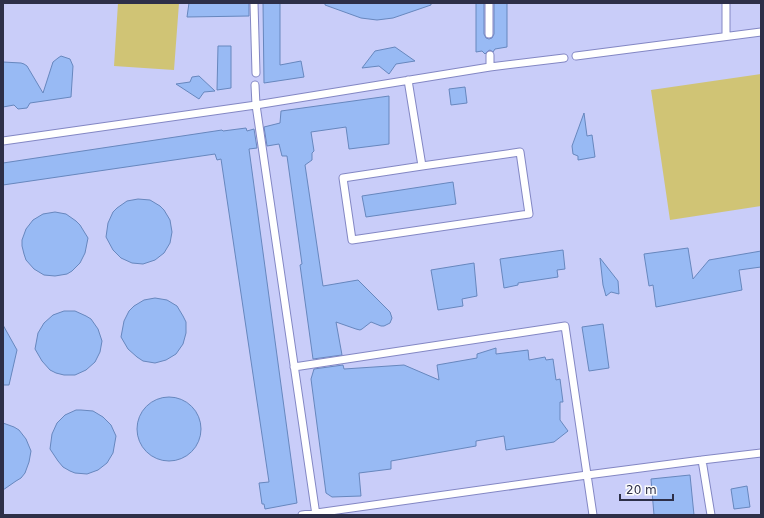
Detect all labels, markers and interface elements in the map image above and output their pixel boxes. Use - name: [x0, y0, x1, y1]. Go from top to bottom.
- scale bar: [620, 476, 673, 502]
- text: 20 m: [626, 483, 657, 497]

